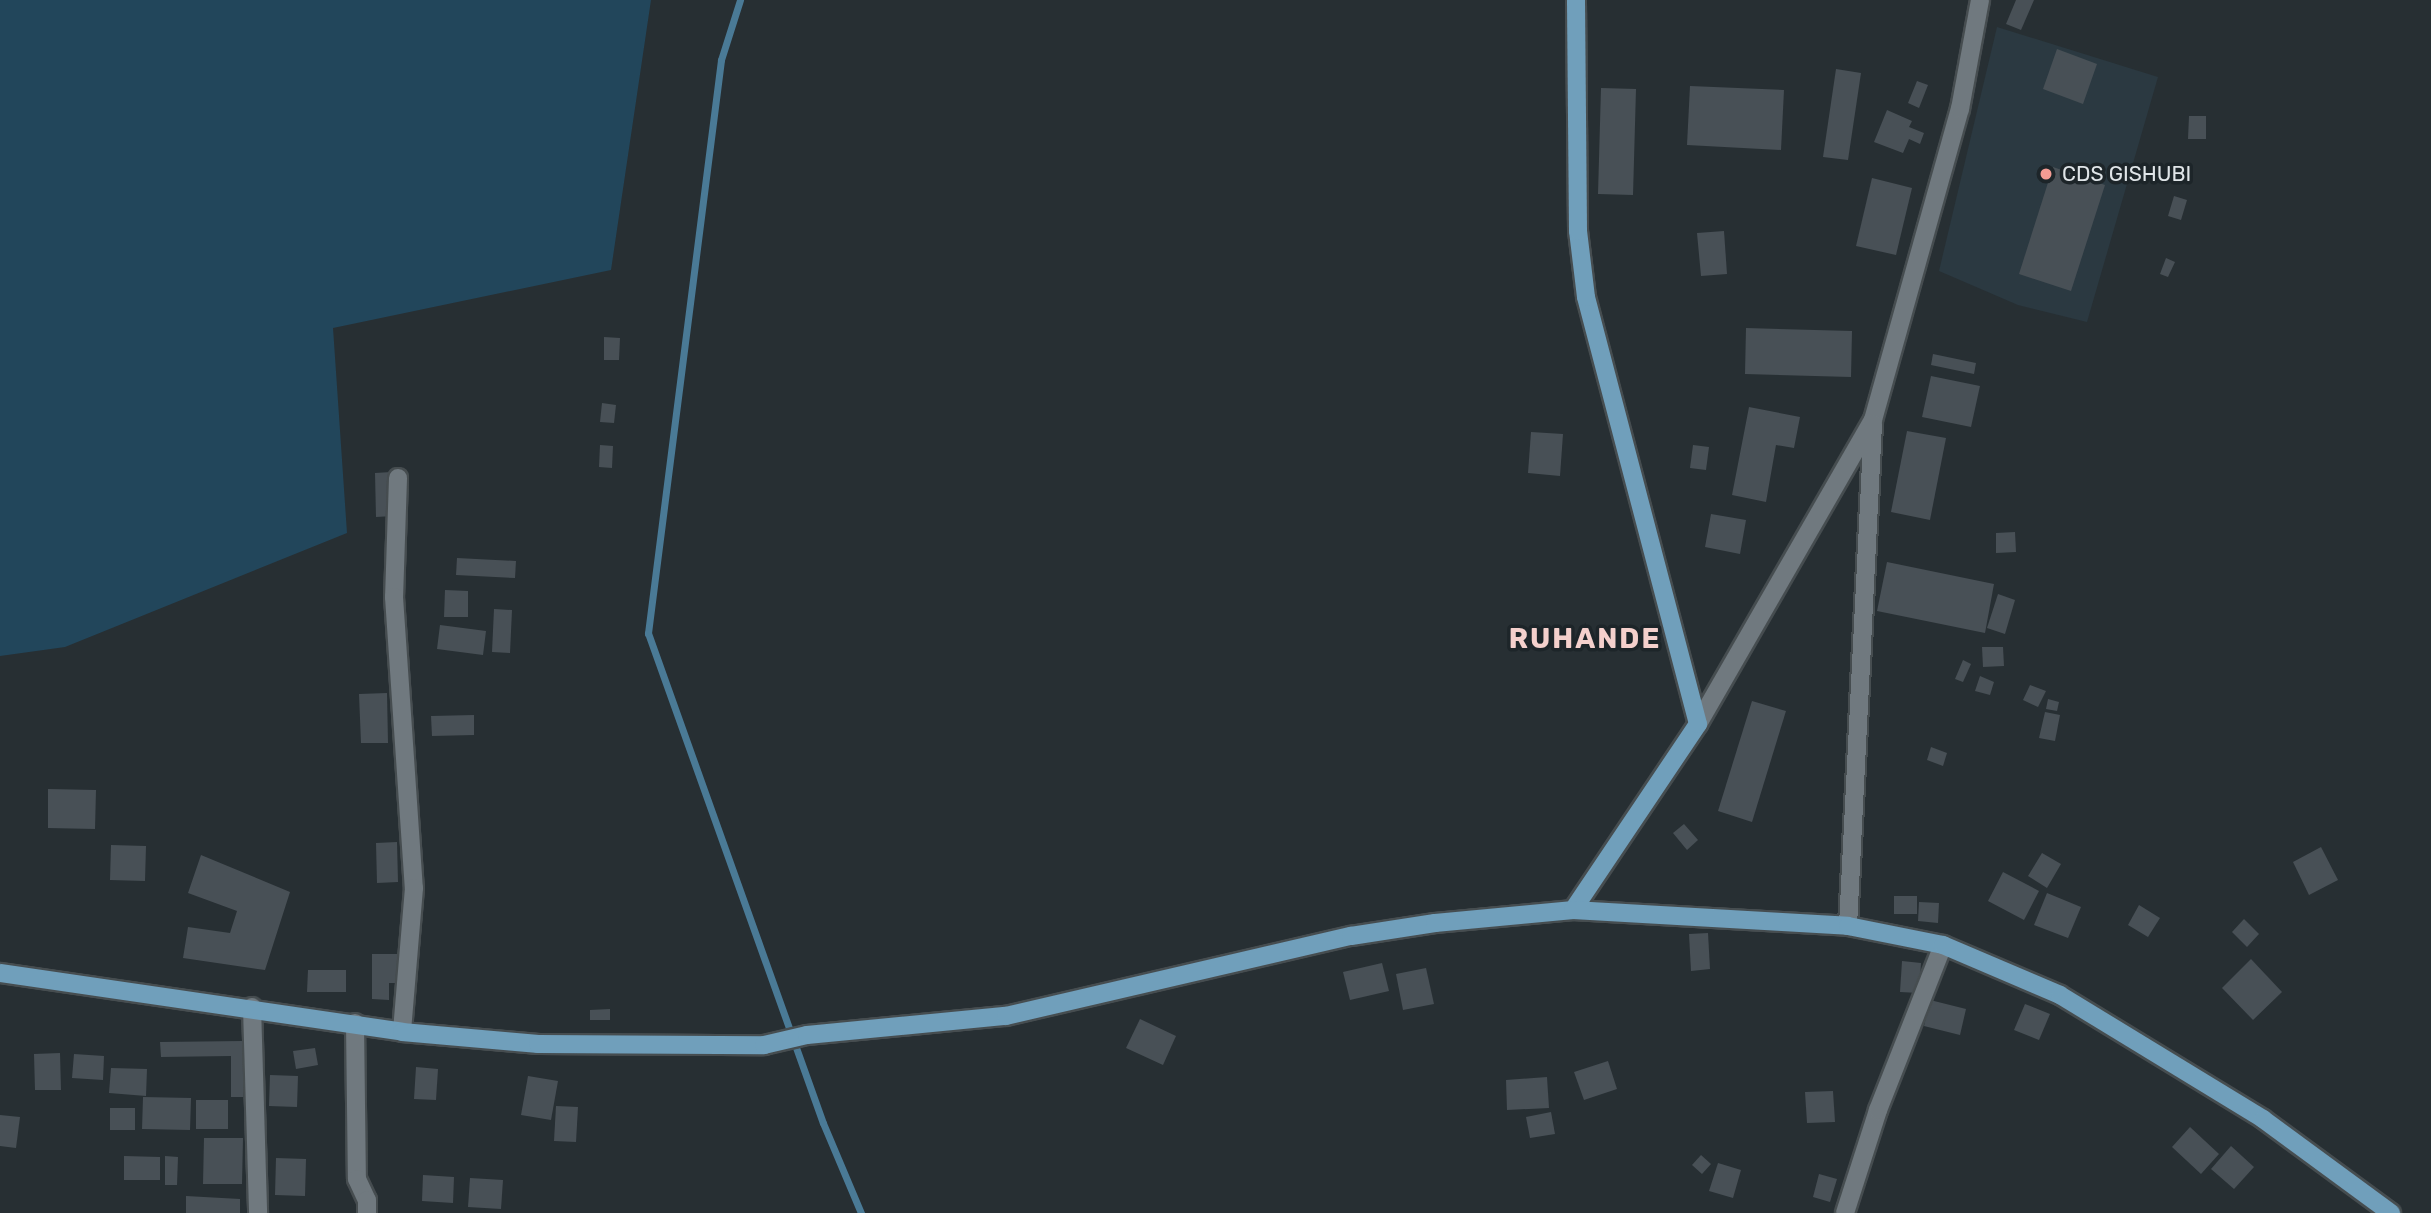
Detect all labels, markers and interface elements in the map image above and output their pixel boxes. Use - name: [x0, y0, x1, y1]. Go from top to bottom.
- place label: CDS GISHUBI: [2062, 161, 2191, 187]
- marker: CDS GISHUBI: [2036, 164, 2056, 184]
- district label: RUHANDE: [1510, 622, 1660, 656]

